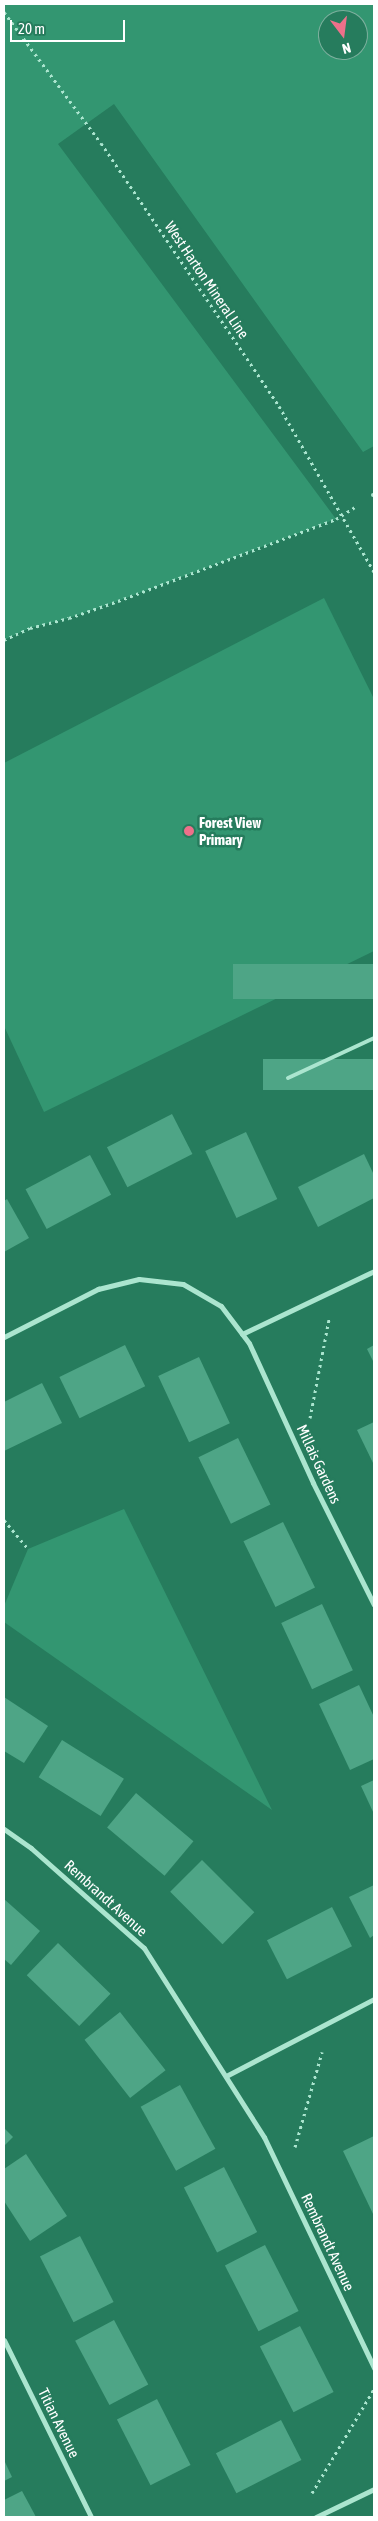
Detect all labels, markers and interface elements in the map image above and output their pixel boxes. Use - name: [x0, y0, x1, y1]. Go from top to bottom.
- scale bar: [12, 10, 128, 42]
- north arrow: [318, 10, 368, 60]
- text: 20 m: [18, 20, 45, 37]
- text: N: [341, 40, 353, 57]
- street label: West Harton Mineral Line: [161, 218, 253, 342]
- place label: Forest View Primary: [199, 813, 261, 848]
- marker: Forest View Primary: [183, 825, 195, 837]
- street label: Millais Gardens: [293, 1422, 345, 1506]
- street label: Rembrandt Avenue: [61, 1856, 151, 1940]
- street label: Rembrandt Avenue: [298, 2190, 358, 2294]
- street label: Titian Avenue: [34, 2385, 84, 2461]

